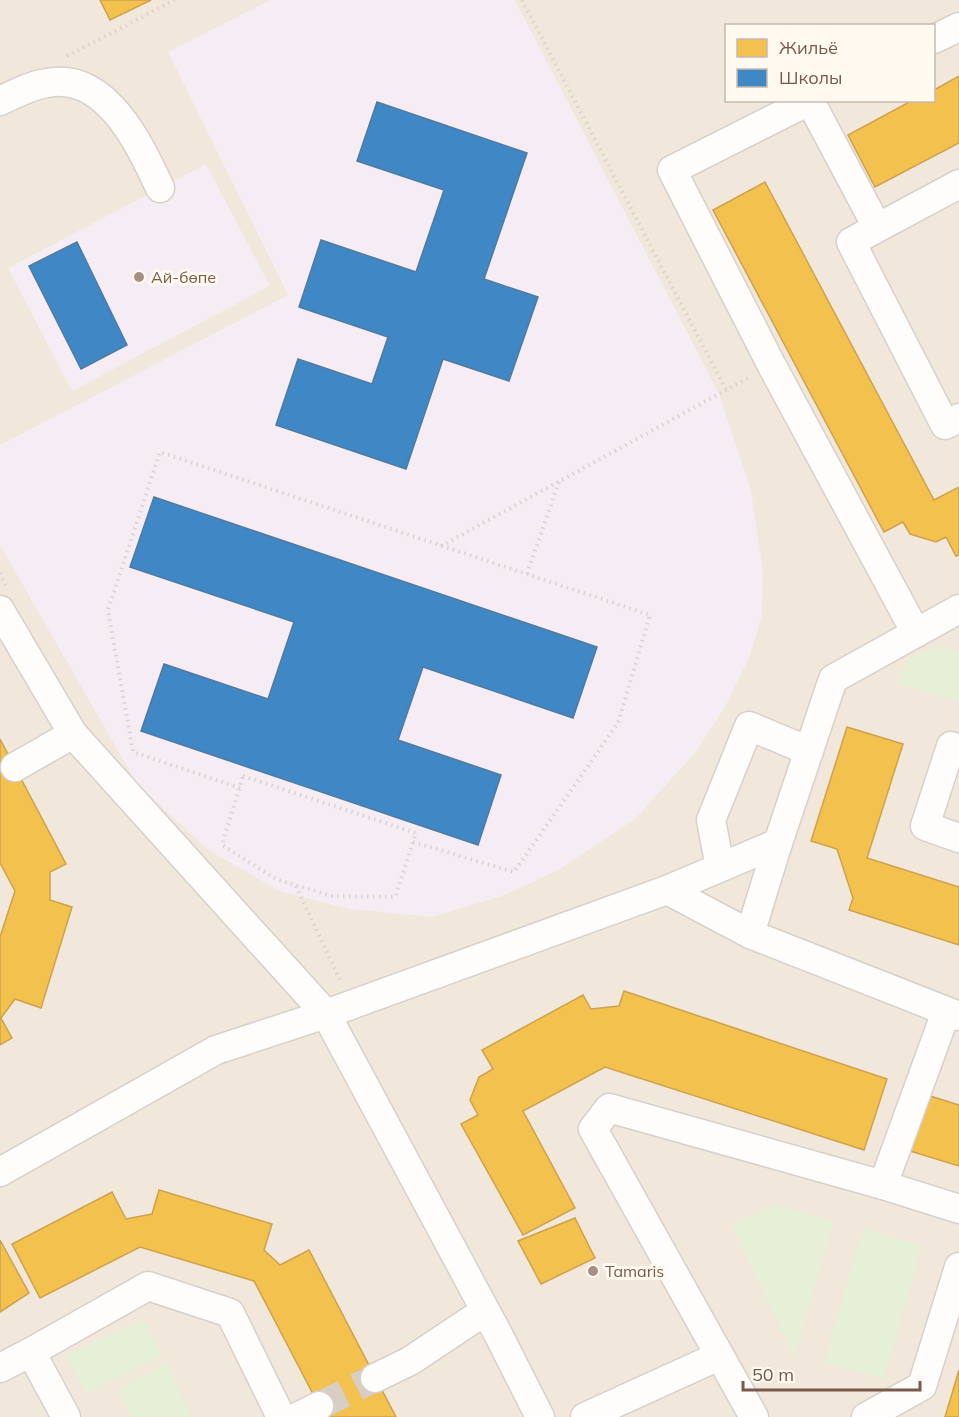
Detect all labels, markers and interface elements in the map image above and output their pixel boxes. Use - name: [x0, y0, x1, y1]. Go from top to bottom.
- legend: [725, 24, 935, 102]
- text: Жильё: [779, 36, 838, 59]
- text: Школы: [779, 66, 842, 89]
- place label: Ай-бөпе: [151, 267, 216, 287]
- marker: Ай-бөпе: [132, 270, 146, 284]
- place label: Tamaris: [605, 1261, 664, 1281]
- marker: Tamaris: [586, 1264, 600, 1278]
- scale bar: [743, 1354, 920, 1392]
- text: 50 m: [752, 1363, 794, 1386]

